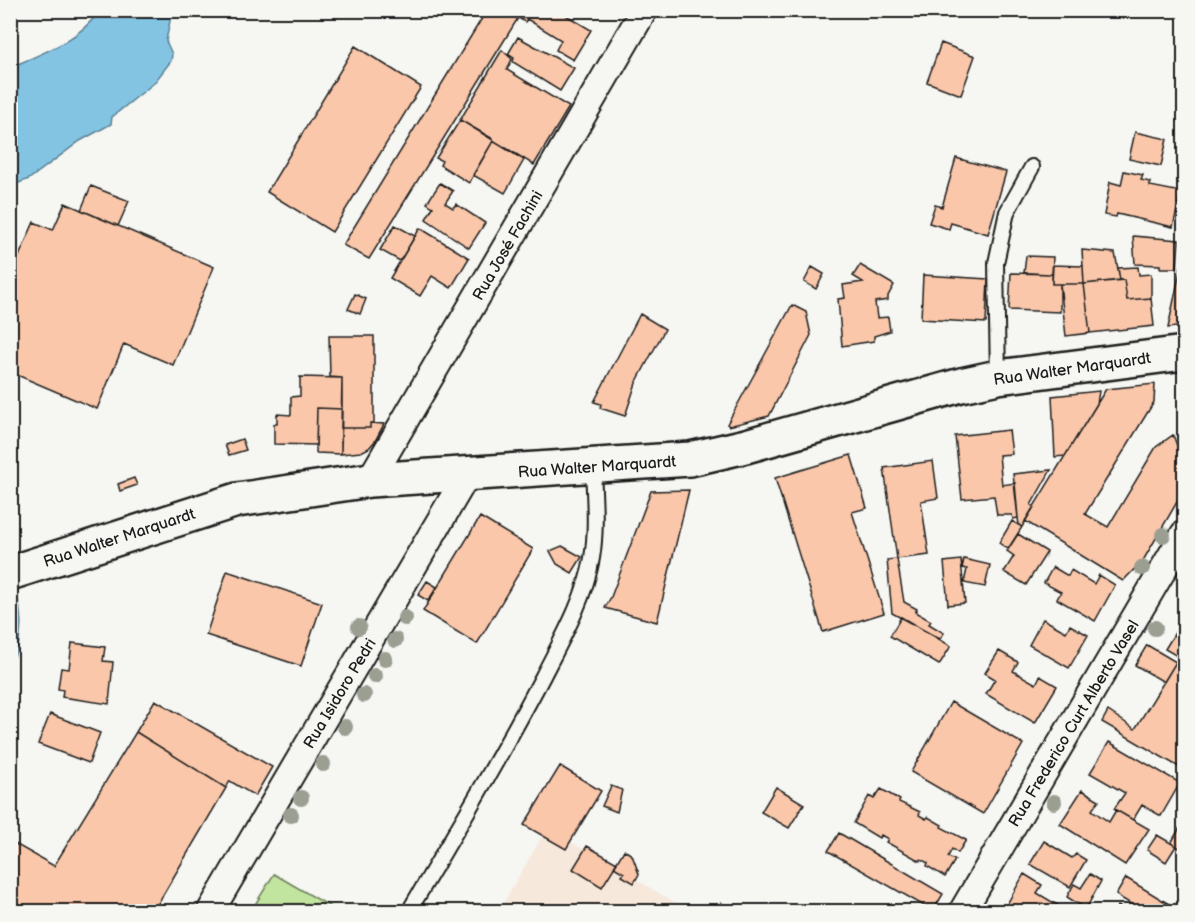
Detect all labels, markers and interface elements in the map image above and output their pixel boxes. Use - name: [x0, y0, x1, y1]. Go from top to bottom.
- street label: Rua José Fachini: [469, 187, 547, 304]
- street label: Rua Walter Marquardt: [992, 349, 1152, 390]
- street label: Rua Walter Marquardt: [517, 452, 677, 483]
- street label: Rua Walter Marquardt: [41, 505, 198, 572]
- street label: Rua Frederico Curt Alberto Vasel: [1005, 617, 1144, 830]
- street label: Rua Isidoro Pedri: [300, 635, 381, 752]

